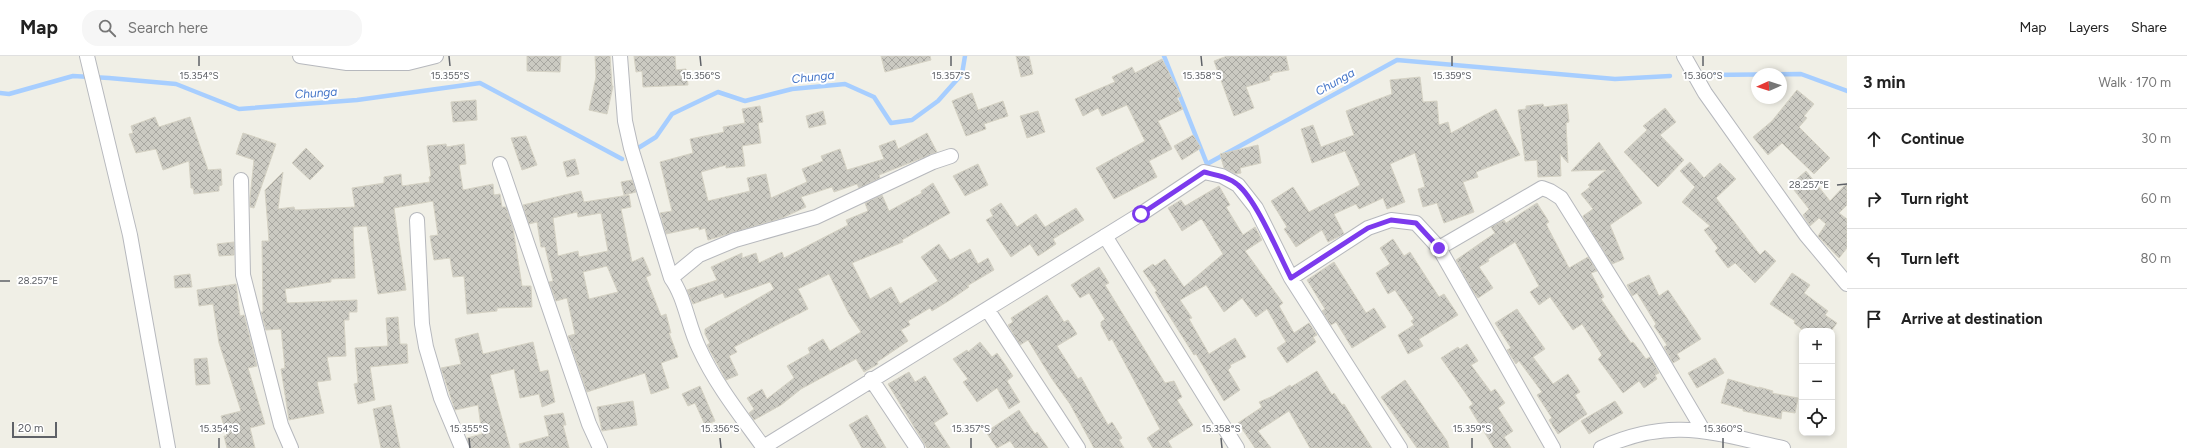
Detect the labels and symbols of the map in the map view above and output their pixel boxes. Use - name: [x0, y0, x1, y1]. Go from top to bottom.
- water label: Chunga: [1313, 65, 1357, 99]
- water label: Chunga: [791, 68, 835, 86]
- north arrow: [1751, 68, 1787, 104]
- text: 15.354°S: [179, 69, 219, 82]
- text: 15.355°S: [431, 69, 469, 82]
- text: 15.356°S: [682, 69, 720, 82]
- text: 15.357°S: [932, 69, 970, 82]
- text: 15.358°S: [1182, 69, 1222, 82]
- text: 15.359°S: [1433, 69, 1471, 82]
- text: 15.360°S: [1683, 69, 1723, 82]
- water label: Chunga: [294, 85, 338, 101]
- text: 28.257°E: [1789, 178, 1829, 191]
- route start: [1132, 205, 1150, 223]
- route end: [1430, 239, 1448, 257]
- text: 28.257°E: [18, 274, 58, 287]
- scale bar: [12, 420, 57, 439]
- text: 15.354°S: [199, 422, 239, 435]
- text: 15.355°S: [450, 422, 488, 435]
- text: 15.356°S: [701, 422, 739, 435]
- text: 15.357°S: [952, 422, 990, 435]
- text: 15.358°S: [1201, 422, 1241, 435]
- text: 15.359°S: [1453, 422, 1491, 435]
- text: 15.360°S: [1703, 422, 1743, 435]

